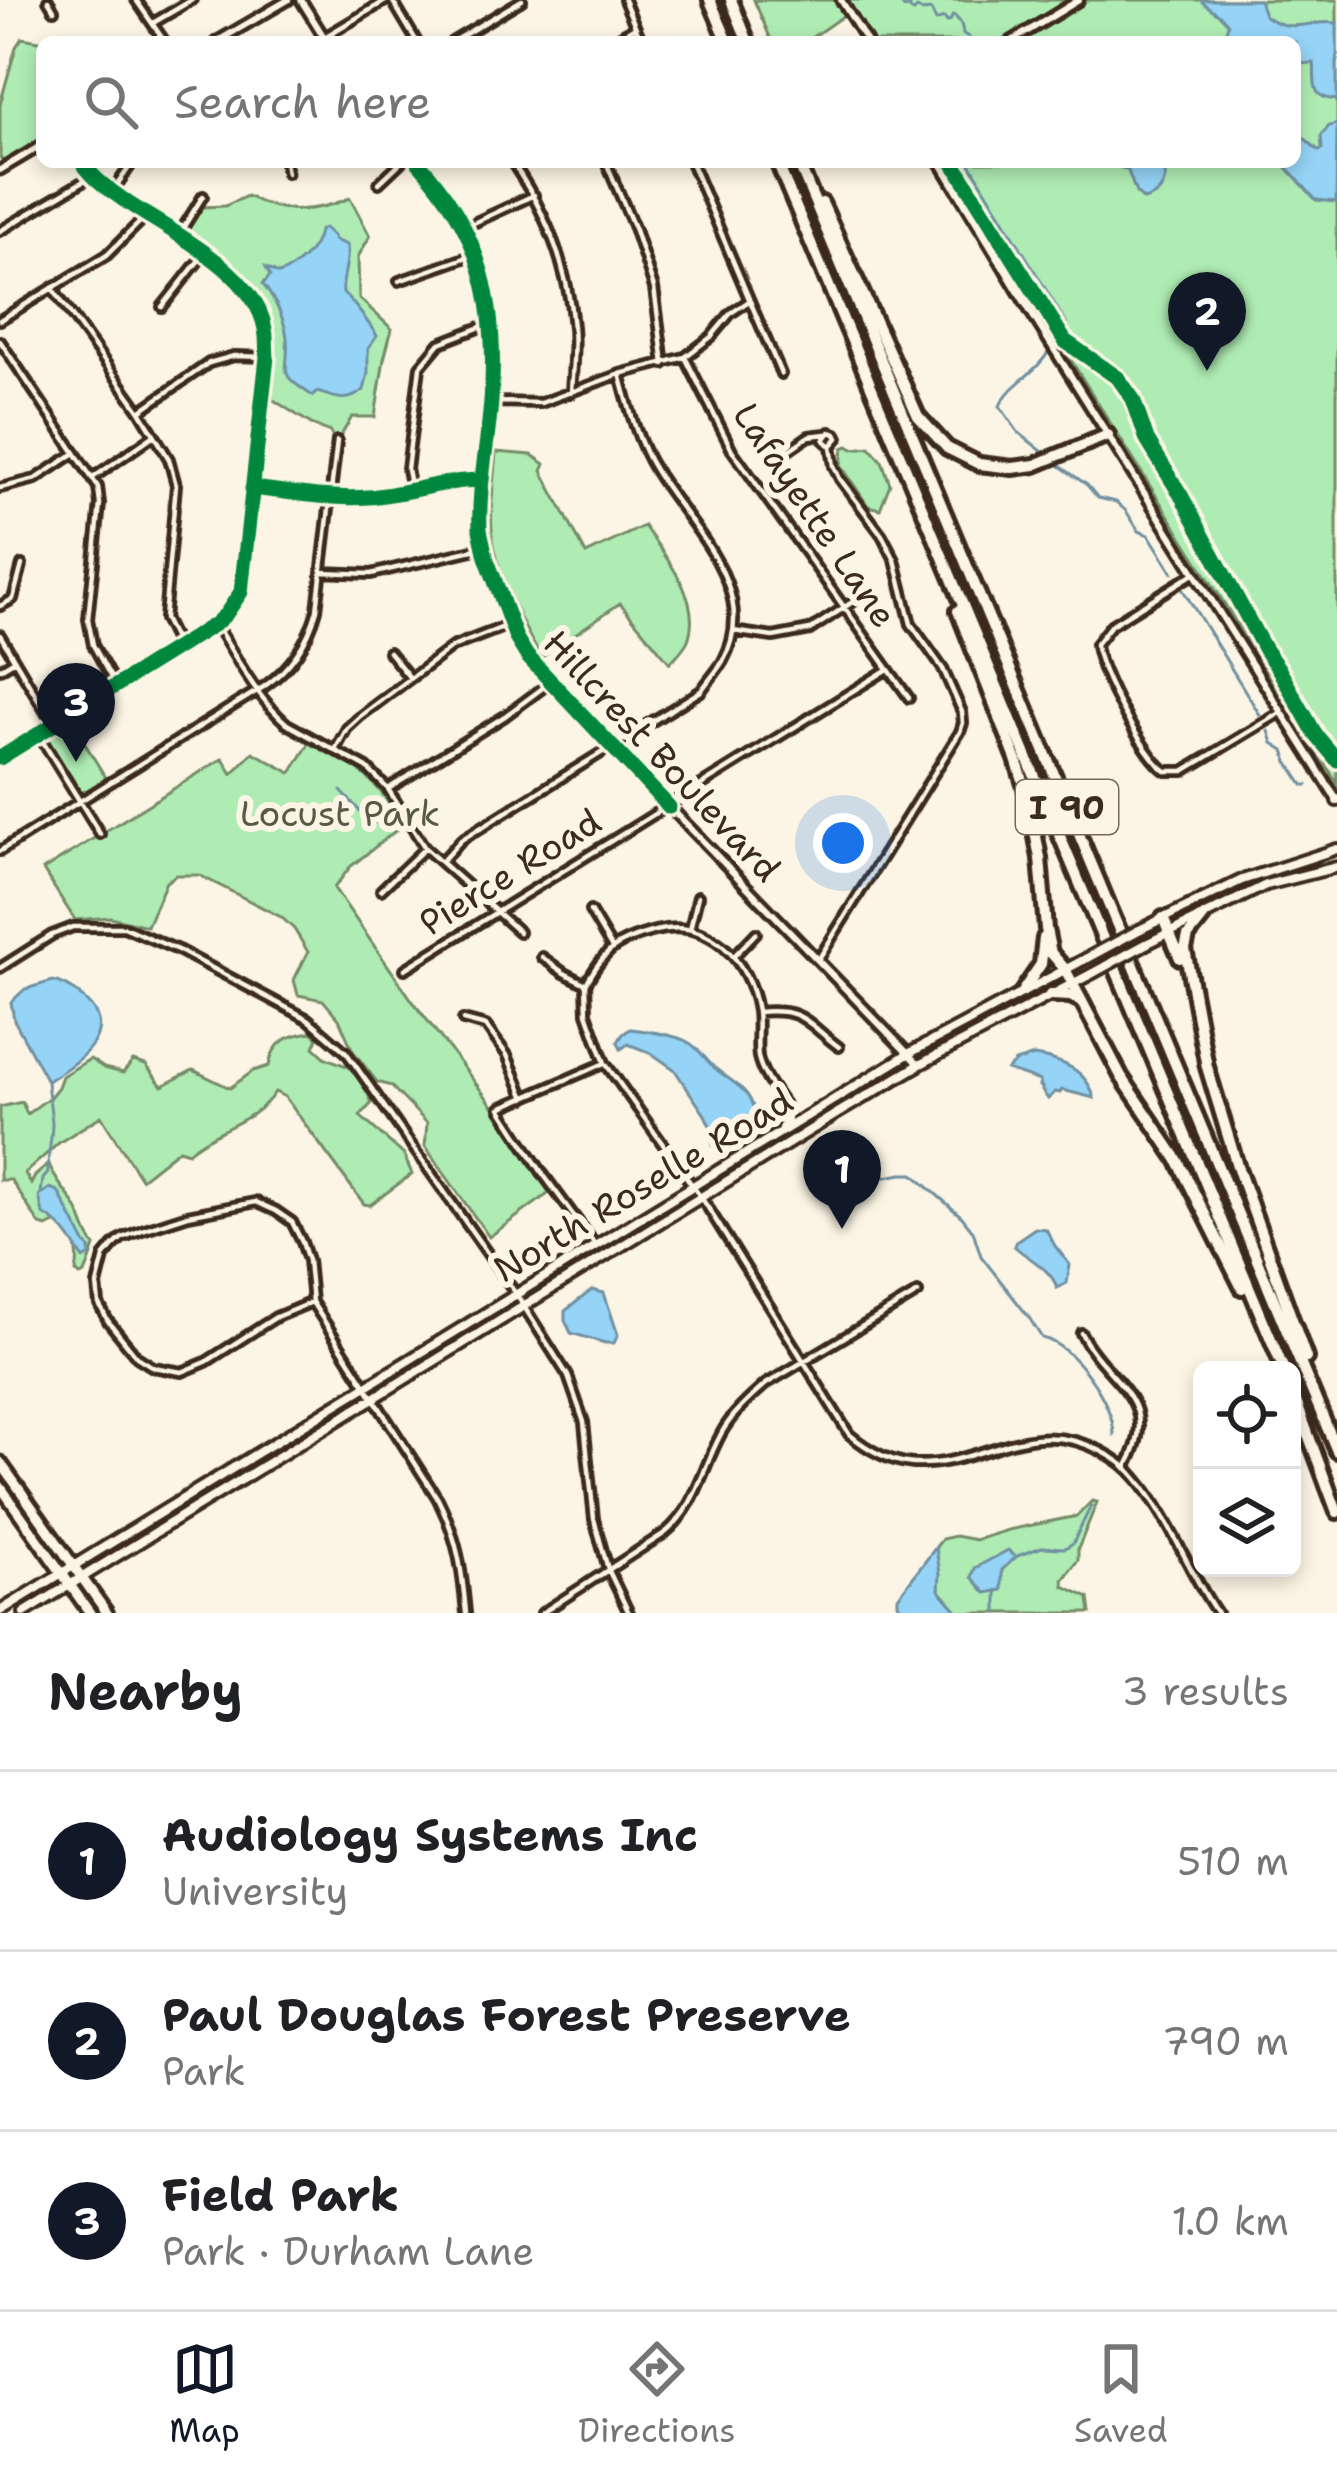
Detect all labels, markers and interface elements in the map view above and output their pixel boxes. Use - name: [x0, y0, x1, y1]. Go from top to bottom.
- search box: [36, 36, 1301, 168]
- icon: search: [78, 69, 144, 135]
- text: Search here: [174, 72, 431, 132]
- pin: 2: [1168, 272, 1246, 371]
- street label: Lafayette Lane: [722, 393, 908, 637]
- street label: Hillcrest Boulevard: [532, 620, 792, 892]
- pin: 3: [37, 663, 115, 762]
- road number: I 90: [1016, 780, 1118, 834]
- park label: Locust Park: [240, 789, 440, 838]
- street label: Pierce Road: [410, 797, 610, 947]
- your location: [813, 813, 873, 873]
- street label: North Roselle Road: [484, 1076, 802, 1294]
- pin: 1: [803, 1130, 881, 1229]
- map controls: [1193, 1361, 1301, 1577]
- button: locate: [1193, 1361, 1301, 1469]
- button: layers: [1193, 1469, 1301, 1577]
- text: Nearby: [48, 1657, 243, 1725]
- text: 3 results: [1122, 1665, 1289, 1717]
- text: Audiology Systems Inc: [162, 1805, 698, 1865]
- text: 1: [78, 1835, 96, 1887]
- text: 510 m: [1177, 1835, 1289, 1887]
- text: University: [162, 1865, 348, 1917]
- text: Paul Douglas Forest Preserve: [162, 1985, 851, 2045]
- text: 2: [73, 2015, 101, 2067]
- text: 790 m: [1162, 2015, 1289, 2067]
- text: Park: [162, 2045, 246, 2097]
- text: Field Park: [162, 2165, 399, 2225]
- text: 3: [73, 2195, 101, 2247]
- text: 1.0 km: [1172, 2195, 1289, 2247]
- text: Park · Durham Lane: [162, 2225, 534, 2277]
- tab: Map: [169, 2336, 240, 2453]
- tab: Directions: [578, 2336, 736, 2453]
- tab: Saved: [1074, 2336, 1168, 2453]

